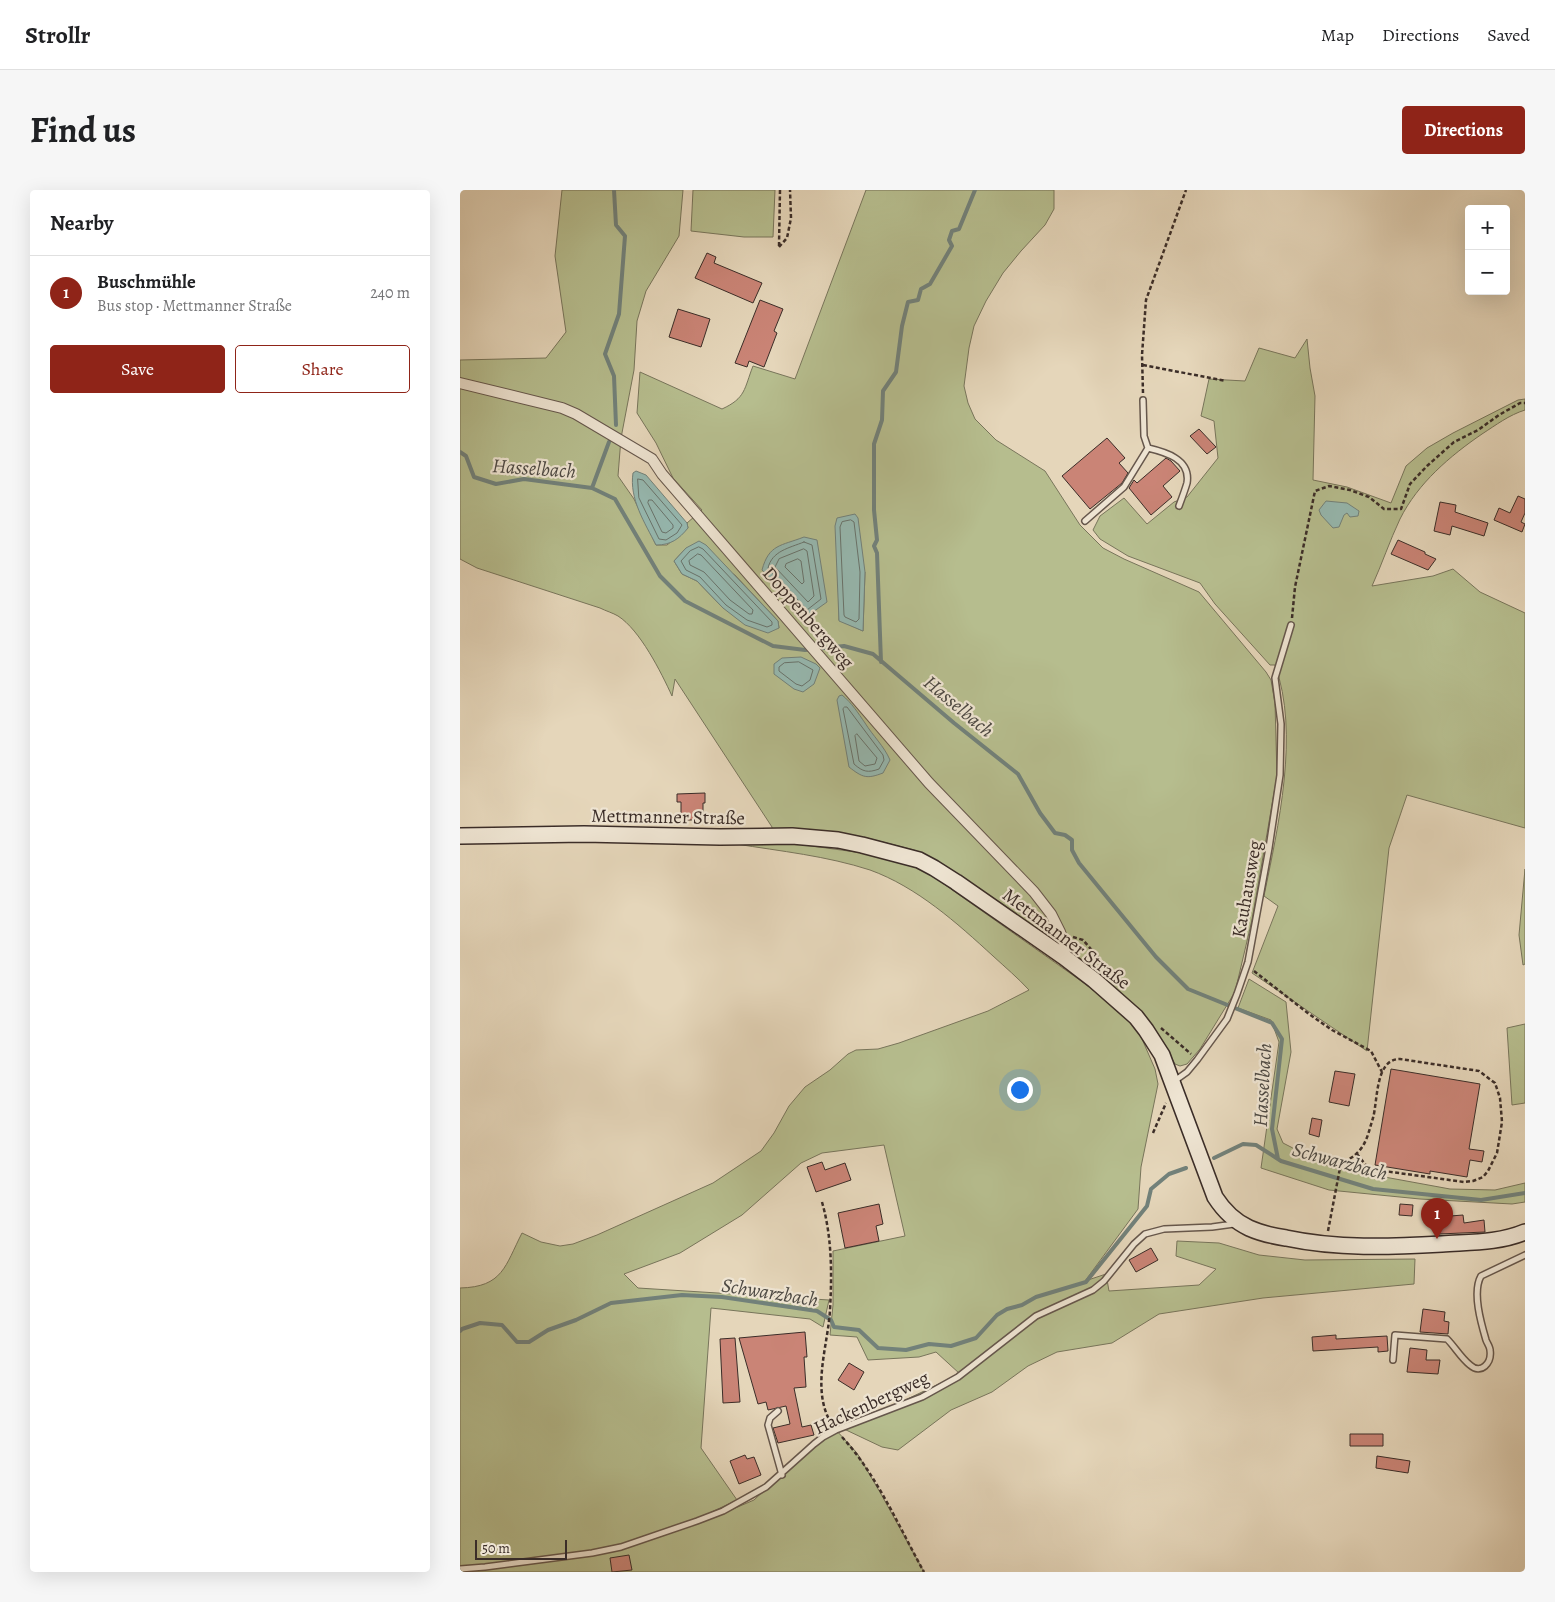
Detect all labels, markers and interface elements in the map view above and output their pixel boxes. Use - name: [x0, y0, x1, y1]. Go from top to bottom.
- text: Strollr: [25, 19, 90, 51]
- text: Map: [1321, 23, 1354, 47]
- text: Directions: [1382, 23, 1459, 47]
- text: Saved: [1487, 23, 1530, 47]
- text: Find us: [30, 106, 136, 154]
- button: Directions: [1402, 106, 1525, 154]
- map controls: [1465, 205, 1510, 295]
- button: +: [1465, 205, 1510, 250]
- text: Nearby: [50, 209, 113, 237]
- button: −: [1465, 250, 1510, 295]
- text: Buschmühle: [97, 269, 196, 295]
- text: 1: [63, 282, 69, 304]
- text: 240 m: [370, 282, 410, 304]
- text: Bus stop · Mettmanner Straße: [97, 295, 292, 317]
- button: Save: [50, 345, 225, 393]
- button: Share: [235, 345, 410, 393]
- water label: Hasselbach: [491, 452, 577, 485]
- street label: Doppenbergweg: [757, 561, 860, 675]
- water label: Hasselbach: [918, 669, 1000, 744]
- street label: Mettmanner Straße: [591, 803, 745, 831]
- street label: Kauhausweg: [1226, 838, 1268, 940]
- street label: Mettmanner Straße: [997, 882, 1136, 995]
- water label: Hasselbach: [1247, 1042, 1278, 1128]
- your location: [1007, 1077, 1033, 1103]
- water label: Schwarzbach: [1289, 1136, 1391, 1187]
- pin: 1: [1421, 1198, 1453, 1239]
- water label: Schwarzbach: [720, 1272, 820, 1313]
- street label: Hackenbergweg: [809, 1365, 934, 1441]
- scale bar: [475, 1537, 568, 1560]
- text: 50 m: [482, 1539, 510, 1558]

